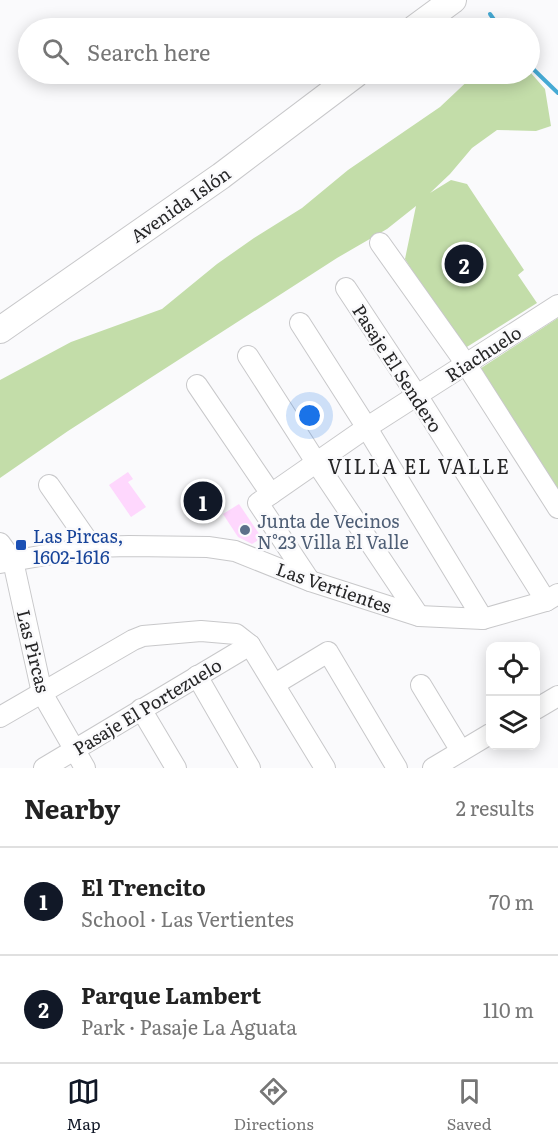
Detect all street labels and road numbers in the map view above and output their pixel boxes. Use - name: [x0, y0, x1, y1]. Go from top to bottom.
- street label: Avenida Islón: [124, 159, 236, 249]
- street label: Pasaje El Sendero: [346, 299, 450, 437]
- street label: Riachuelo: [440, 318, 526, 388]
- street label: Las Vertientes: [273, 555, 395, 619]
- street label: Las Pircas: [11, 607, 57, 695]
- street label: Pasaje El Portezuelo: [68, 651, 226, 761]

